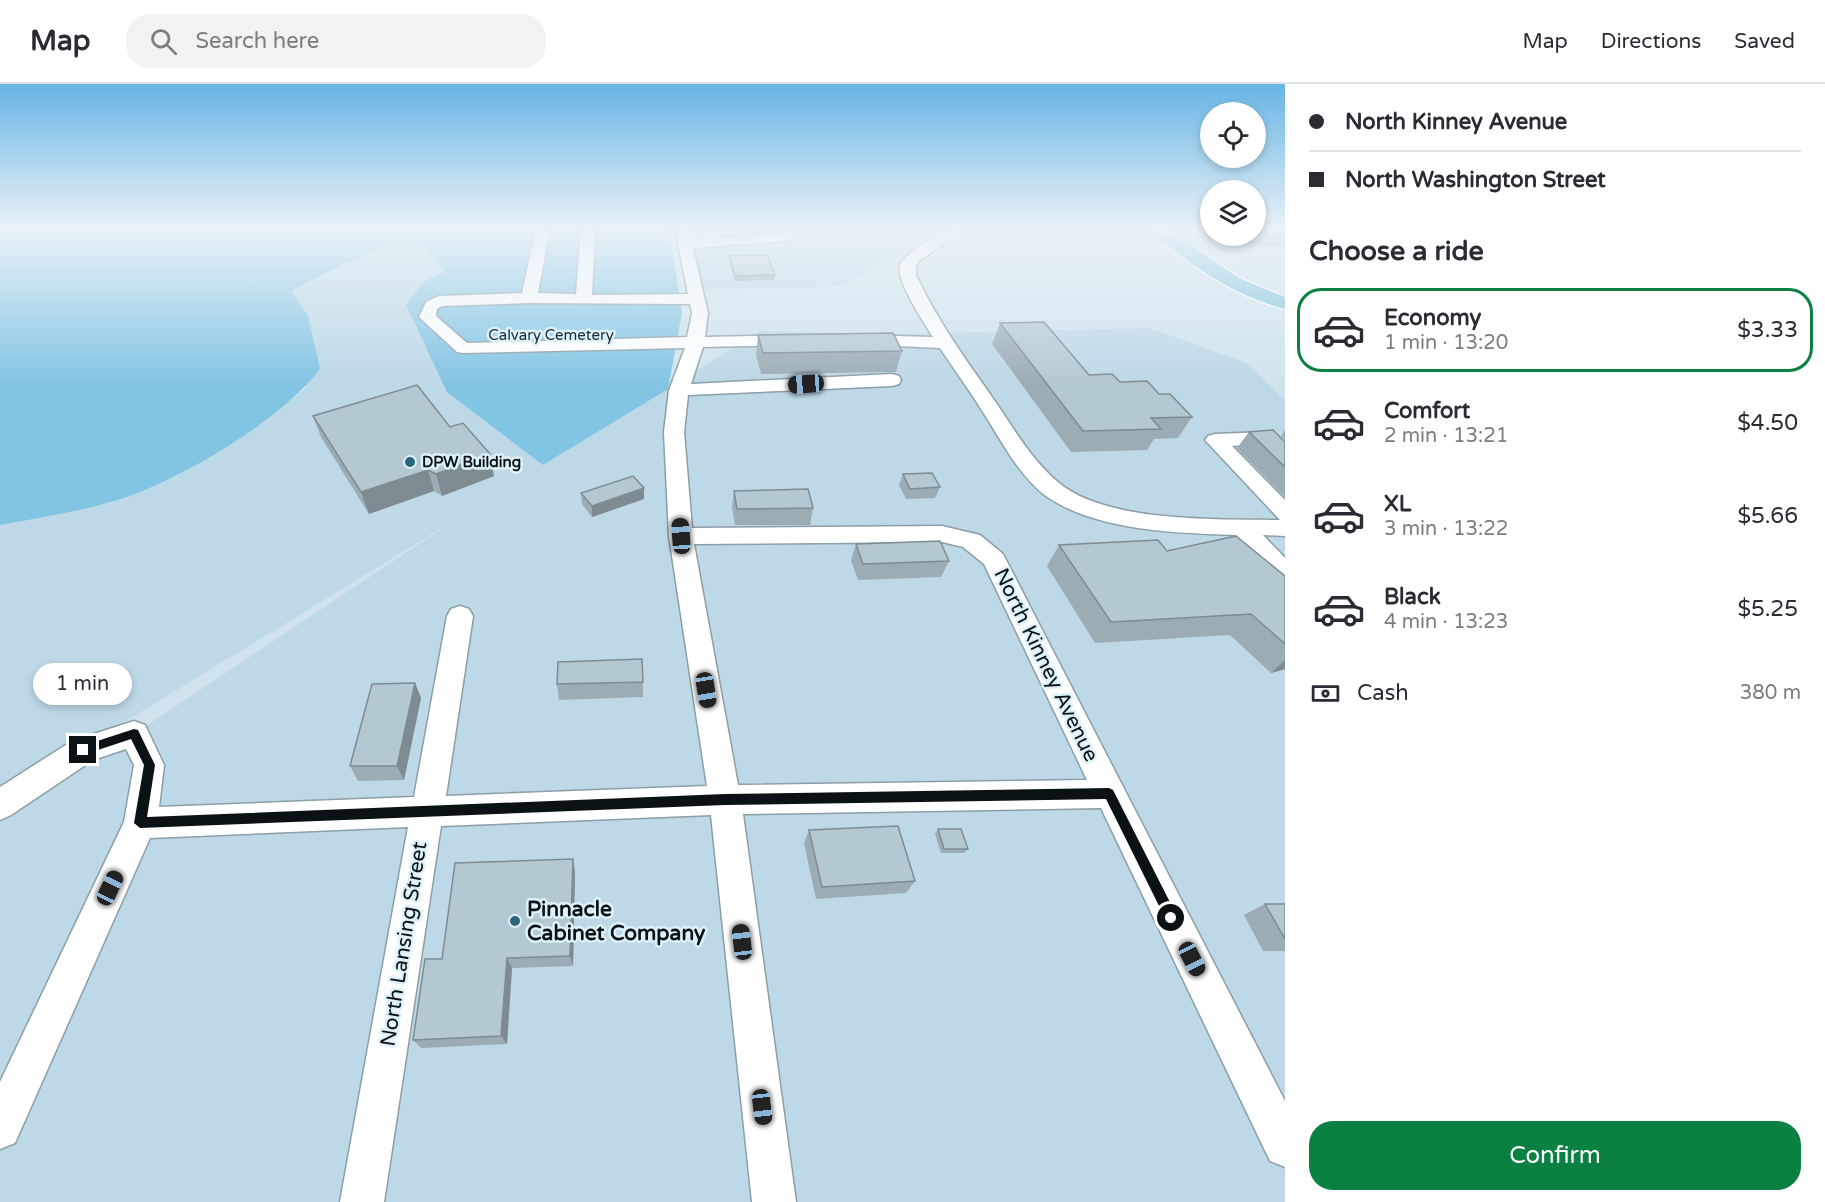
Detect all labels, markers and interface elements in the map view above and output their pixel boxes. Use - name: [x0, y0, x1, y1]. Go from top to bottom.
- search box: [126, 14, 546, 68]
- text: Map: [30, 24, 90, 58]
- icon: search: [147, 25, 180, 58]
- text: Search here: [195, 28, 319, 54]
- text: Map: [1522, 29, 1568, 54]
- text: Directions: [1601, 29, 1701, 54]
- text: Saved: [1734, 29, 1795, 54]
- map controls: [1200, 102, 1266, 246]
- button: locate: [1200, 102, 1266, 168]
- text: North Kinney Avenue: [1345, 109, 1567, 135]
- text: North Washington Street: [1345, 167, 1606, 193]
- button: layers: [1200, 180, 1266, 246]
- text: Choose a ride: [1309, 235, 1484, 268]
- icon: car: [1312, 303, 1366, 357]
- text: Economy: [1384, 305, 1481, 331]
- text: $3.33: [1737, 317, 1798, 343]
- park label: Calvary Cemetery: [488, 326, 614, 344]
- text: 1 min · 13:20: [1384, 331, 1508, 355]
- car: [787, 374, 825, 394]
- icon: car: [1312, 396, 1366, 450]
- text: Comfort: [1384, 398, 1470, 424]
- text: $4.50: [1737, 410, 1798, 436]
- text: 2 min · 13:21: [1384, 424, 1508, 448]
- place label: DPW Building: [422, 453, 521, 472]
- marker: DPW Building: [403, 455, 417, 469]
- icon: car: [1312, 489, 1366, 543]
- text: XL: [1384, 491, 1411, 517]
- text: $5.66: [1737, 503, 1798, 529]
- car: [671, 517, 691, 555]
- text: 3 min · 13:22: [1384, 517, 1508, 541]
- street label: North Kinney Avenue: [988, 564, 1104, 766]
- icon: car: [1312, 582, 1366, 636]
- text: Black: [1384, 584, 1441, 610]
- text: $5.25: [1737, 596, 1798, 622]
- text: 4 min · 13:23: [1384, 610, 1508, 634]
- callout: 1 min: [34, 663, 132, 705]
- car: [694, 671, 718, 709]
- text: 1 min: [56, 672, 109, 696]
- icon: cash: [1309, 677, 1342, 710]
- text: Cash: [1357, 680, 1409, 706]
- text: 380 m: [1740, 681, 1801, 705]
- route end: [69, 736, 96, 763]
- street label: North Lansing Street: [375, 840, 433, 1048]
- car: [94, 868, 126, 908]
- place label: Pinnacle Cabinet Company: [527, 897, 706, 946]
- route start: [1157, 904, 1184, 931]
- marker: Pinnacle Cabinet Company: [508, 914, 522, 928]
- car: [731, 923, 753, 961]
- car: [1176, 939, 1208, 979]
- car: [751, 1088, 773, 1126]
- button: Confirm: [1309, 1121, 1801, 1190]

